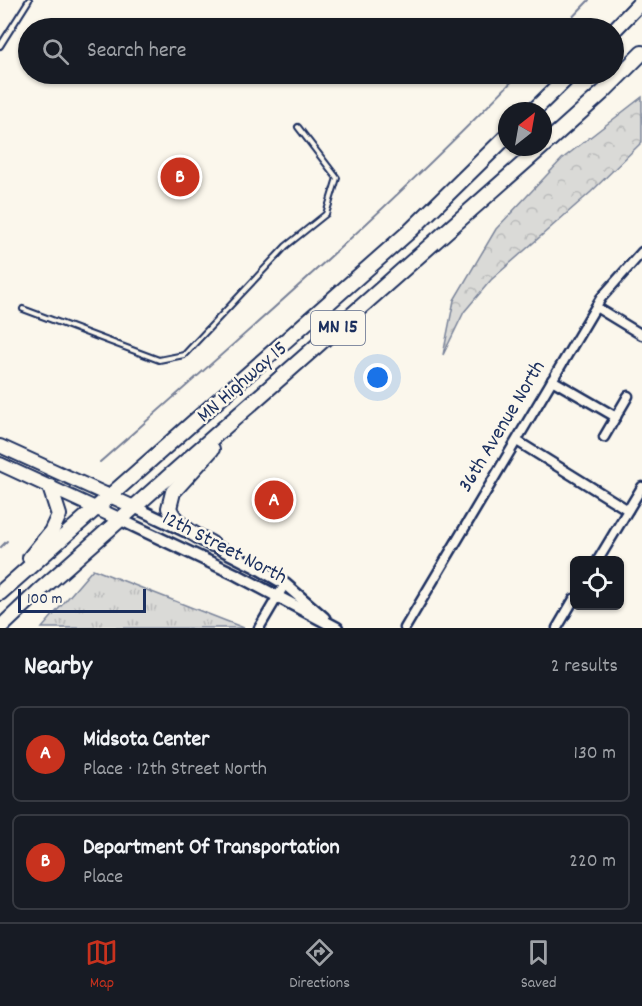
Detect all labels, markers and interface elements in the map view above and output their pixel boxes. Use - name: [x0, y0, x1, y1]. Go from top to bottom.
- search box: [18, 18, 624, 84]
- icon: search: [39, 35, 72, 68]
- text: Search here: [87, 36, 186, 67]
- north arrow: [498, 102, 552, 156]
- pin: B: [160, 154, 200, 200]
- road number: MN 15: [311, 311, 365, 345]
- street label: MN Highway 15: [191, 335, 295, 431]
- street label: 36th Avenue North: [452, 355, 554, 499]
- your location: [363, 363, 392, 392]
- pin: A: [254, 478, 294, 522]
- street label: 12th Street North: [156, 505, 292, 593]
- map controls: [570, 556, 624, 610]
- button: locate: [570, 556, 624, 610]
- scale bar: [18, 586, 146, 614]
- text: 100 m: [27, 588, 63, 611]
- text: Nearby: [24, 649, 92, 686]
- text: 2 results: [551, 653, 618, 681]
- text: Midsota Center: [83, 725, 209, 756]
- text: A: [40, 740, 51, 768]
- text: 130 m: [574, 740, 616, 768]
- text: Place · 12th Street North: [83, 756, 267, 784]
- text: Department Of Transportation: [83, 833, 340, 864]
- text: B: [41, 848, 50, 876]
- text: 220 m: [569, 848, 616, 876]
- text: Place: [83, 864, 123, 892]
- tab: Map: [85, 936, 118, 995]
- tab: Directions: [289, 936, 350, 995]
- tab: Saved: [521, 936, 557, 995]

